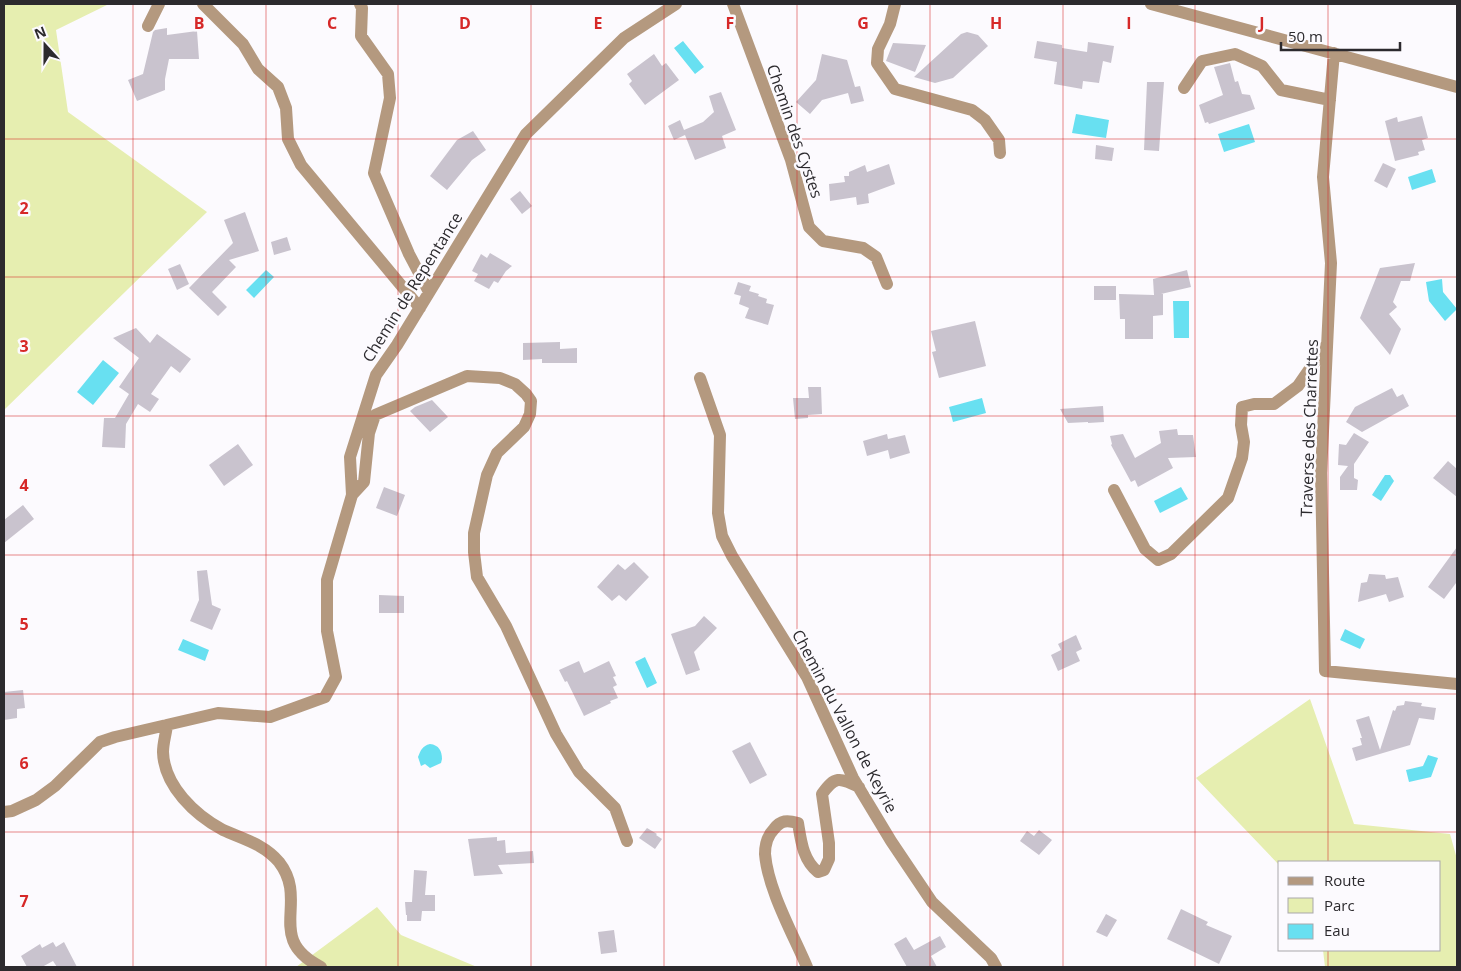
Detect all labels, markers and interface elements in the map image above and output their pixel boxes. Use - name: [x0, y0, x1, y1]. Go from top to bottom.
- text: B: [194, 12, 204, 34]
- text: C: [327, 12, 337, 34]
- text: D: [459, 12, 471, 34]
- text: E: [594, 12, 603, 34]
- text: F: [726, 12, 734, 34]
- text: G: [857, 12, 869, 34]
- text: H: [990, 12, 1002, 34]
- text: I: [1126, 12, 1132, 34]
- text: J: [1257, 12, 1265, 34]
- north arrow: [20, 20, 70, 70]
- scale bar: [1281, 20, 1400, 52]
- text: N: [31, 21, 49, 43]
- text: 50 m: [1288, 26, 1323, 46]
- street label: Chemin des Cystes: [762, 61, 828, 201]
- text: 2: [19, 197, 29, 219]
- street label: Chemin de Repentance: [357, 208, 467, 366]
- text: 3: [19, 335, 29, 357]
- street label: Traverse des Charrettes: [1295, 339, 1323, 517]
- text: 4: [19, 474, 29, 496]
- text: 5: [19, 613, 29, 635]
- street label: Chemin du Vallon de Keyrie: [787, 625, 903, 817]
- text: 6: [19, 752, 29, 774]
- legend: [1278, 861, 1441, 951]
- text: Route: [1324, 870, 1365, 890]
- text: 7: [19, 890, 29, 912]
- text: Parc: [1324, 895, 1355, 915]
- text: Eau: [1324, 920, 1350, 940]

